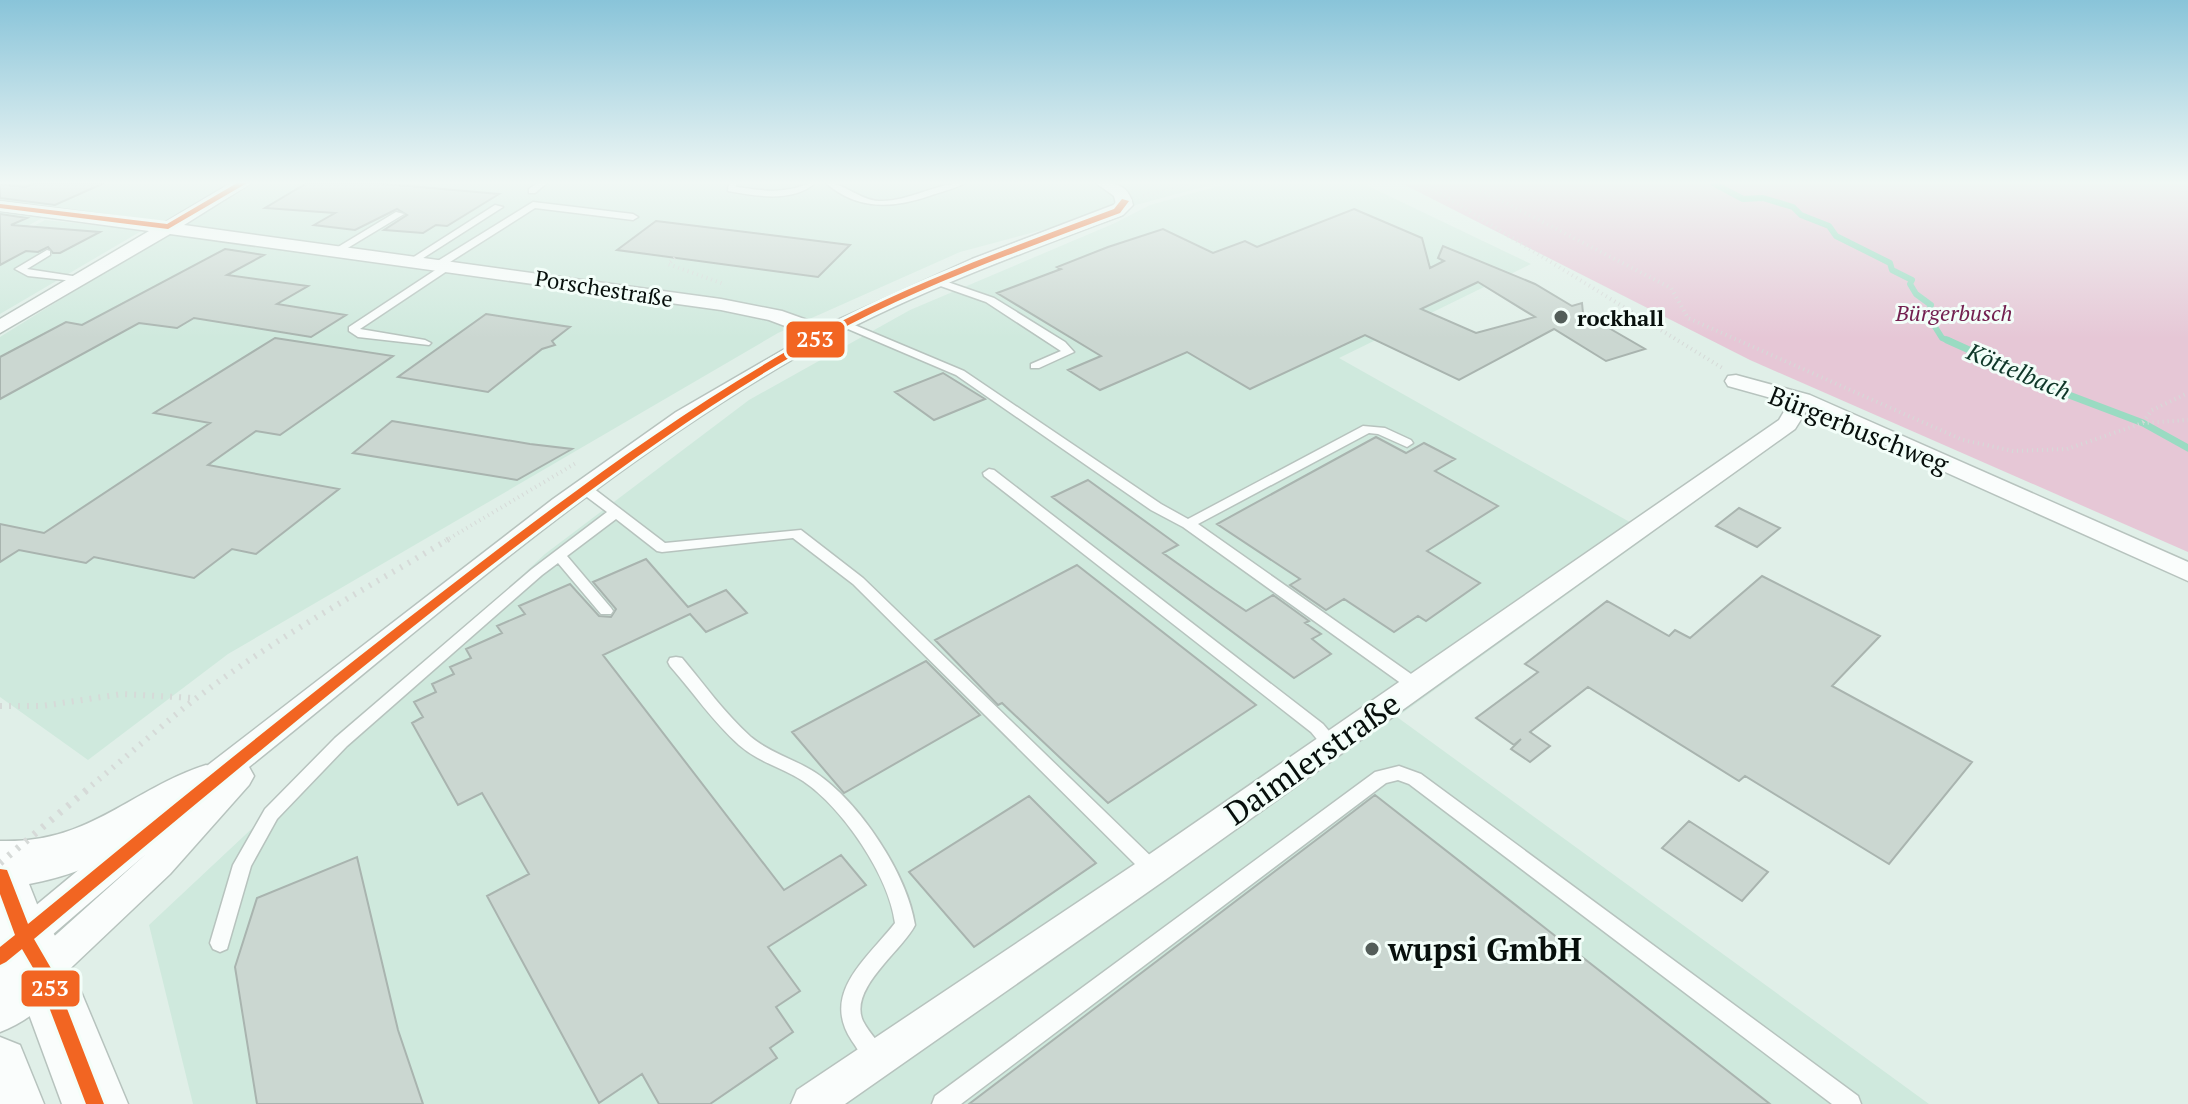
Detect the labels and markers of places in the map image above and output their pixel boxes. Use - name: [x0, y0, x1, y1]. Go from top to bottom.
- place label: rockhall: [1577, 303, 1664, 332]
- marker: rockhall: [1552, 308, 1570, 326]
- place label: wupsi GmbH: [1387, 928, 1582, 970]
- marker: wupsi GmbH: [1363, 940, 1381, 958]

